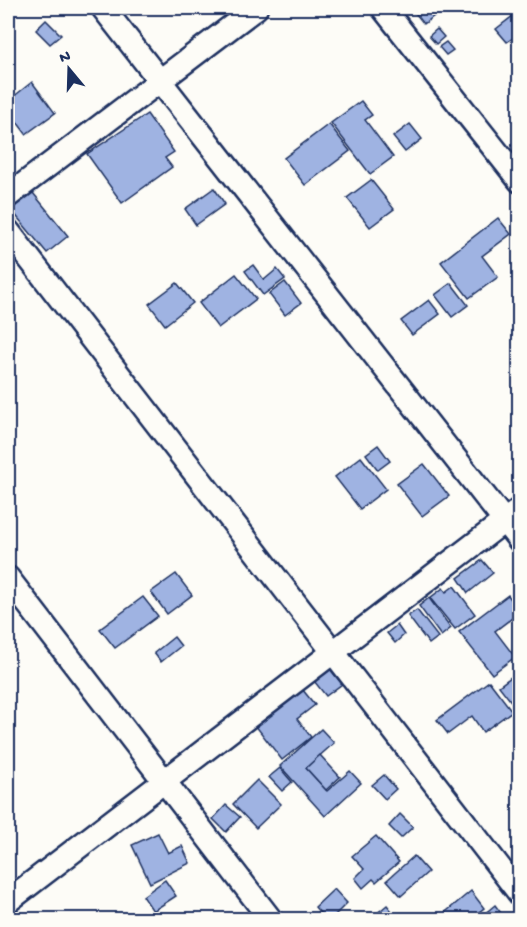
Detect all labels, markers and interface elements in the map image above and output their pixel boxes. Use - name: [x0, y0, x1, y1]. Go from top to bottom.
- north arrow: [39, 39, 99, 99]
- text: N: [57, 47, 74, 69]

